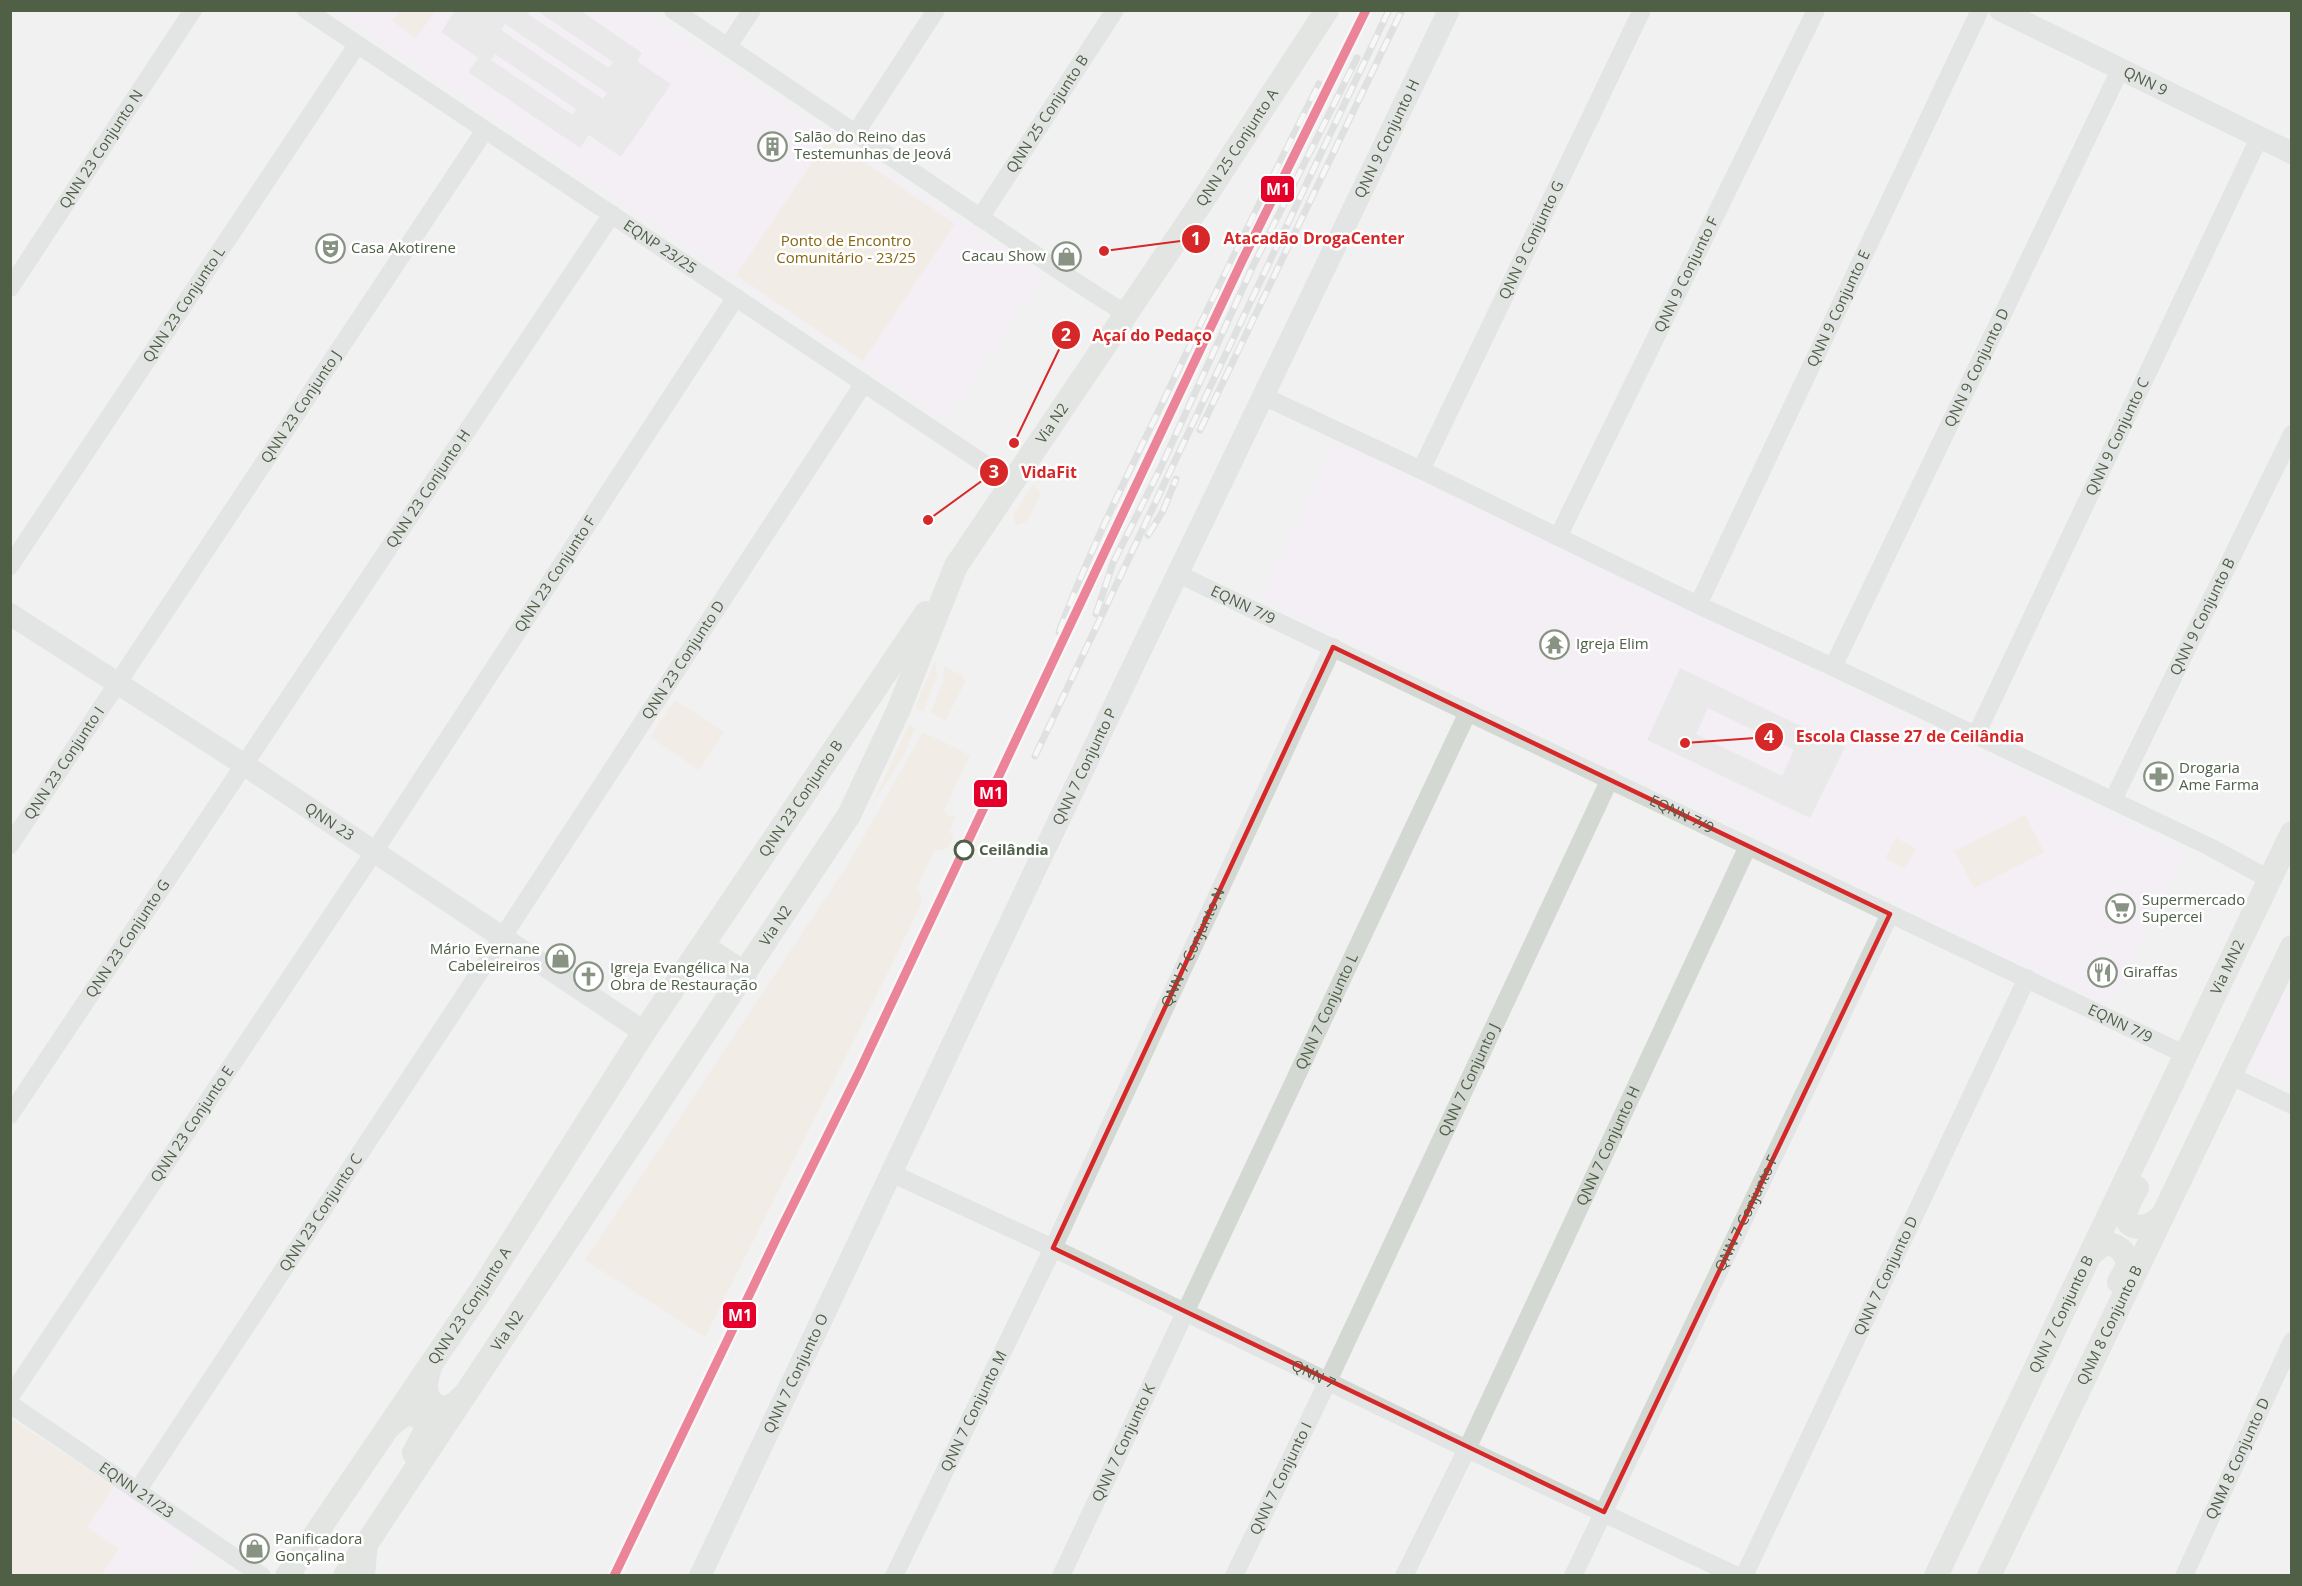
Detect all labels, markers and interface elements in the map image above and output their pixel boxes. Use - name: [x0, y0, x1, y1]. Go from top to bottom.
- street label: QNN 25 Conjunto B: [1001, 50, 1092, 176]
- street label: QNN 9: [2121, 61, 2171, 100]
- street label: QNN 9 Conjunto H: [1349, 75, 1423, 201]
- street label: QNN 25 Conjunto A: [1191, 84, 1282, 210]
- street label: QNN 23 Conjunto N: [54, 85, 147, 212]
- place label: Salão do Reino das Testemunhas de Jeová: [794, 126, 951, 163]
- building icon: Salão do Reino das Testemunhas de Jeová: [757, 130, 789, 162]
- line badge: M1: [1260, 175, 1295, 203]
- street label: QNN 9 Conjunto G: [1493, 177, 1568, 303]
- text: M1: [1266, 178, 1290, 200]
- street label: QNN 9 Conjunto F: [1649, 213, 1722, 336]
- street label: EQNP 23/25: [620, 214, 701, 278]
- callout: Atacadão DrogaCenter: [1181, 222, 1416, 256]
- text: 1: [1191, 226, 1201, 250]
- text: Atacadão DrogaCenter: [1224, 227, 1404, 249]
- park label: Ponto de Encontro Comunitário - 23/25: [776, 230, 916, 267]
- theatre icon: Casa Akotirene: [314, 232, 346, 264]
- place label: Casa Akotirene: [351, 237, 456, 257]
- shop icon: Cacau Show: [1051, 240, 1083, 272]
- street label: QNN 23 Conjunto L: [137, 242, 229, 366]
- place label: Cacau Show: [962, 245, 1046, 265]
- street label: QNN 9 Conjunto E: [1801, 246, 1874, 370]
- street label: QNN 9 Conjunto D: [1939, 305, 2013, 430]
- callout: Açaí do Pedaço: [1051, 318, 1224, 352]
- text: 2: [1061, 322, 1071, 346]
- text: Açaí do Pedaço: [1092, 324, 1212, 346]
- street label: QNN 23 Conjunto J: [256, 346, 345, 467]
- street label: QNN 9 Conjunto C: [2080, 374, 2153, 499]
- street label: Via N2: [1031, 399, 1072, 447]
- street label: QNN 23 Conjunto H: [381, 425, 474, 551]
- callout: VidaFit: [979, 455, 1089, 489]
- text: 3: [989, 459, 999, 483]
- text: VidaFit: [1021, 461, 1077, 483]
- street label: QNN 23 Conjunto F: [509, 511, 600, 636]
- street label: QNN 9 Conjunto B: [2165, 554, 2239, 678]
- street label: EQNN 7/9: [1208, 580, 1279, 628]
- street label: QNN 23 Conjunto D: [636, 596, 729, 723]
- temple icon: Igreja Elim: [1539, 628, 1571, 660]
- place label: Igreja Elim: [1576, 633, 1649, 653]
- street label: QNN 23 Conjunto I: [19, 702, 108, 823]
- street label: QNN 7 Conjunto P: [1047, 704, 1121, 828]
- callout: Escola Classe 27 de Ceilândia: [1754, 720, 2036, 754]
- text: 4: [1764, 724, 1774, 748]
- text: Escola Classe 27 de Ceilândia: [1796, 725, 2024, 747]
- street label: QNN 23 Conjunto B: [754, 736, 847, 861]
- place label: Drogaria Ame Farma: [2179, 757, 2259, 794]
- pharmacy icon: Drogaria Ame Farma: [2142, 761, 2174, 793]
- line badge: M1: [973, 779, 1008, 808]
- text: M1: [979, 782, 1003, 804]
- street label: EQNN 7/9: [1647, 789, 1718, 837]
- street label: QNN 23: [301, 797, 358, 845]
- place label: Ceilândia: [979, 839, 1049, 859]
- marker: Ceilândia: [954, 840, 974, 860]
- street label: QNN 23 Conjunto G: [80, 875, 174, 1001]
- street label: QNN 7 Conjunto N: [1156, 884, 1229, 1010]
- place label: Supermercado Supercei: [2142, 889, 2245, 926]
- supermarket icon: Supermercado Supercei: [2105, 893, 2137, 925]
- street label: Via N2: [754, 901, 796, 949]
- street label: Via MN2: [2205, 936, 2248, 997]
- place label: Mário Evernane Cabeleireiros: [430, 938, 540, 975]
- shop icon: Mário Evernane Cabeleireiros: [545, 942, 577, 974]
- street label: QNN 7 Conjunto L: [1290, 949, 1362, 1073]
- restaurant icon: Giraffas: [2086, 956, 2118, 988]
- place label: Igreja Evangélica Na Obra de Restauração: [610, 957, 757, 994]
- church icon: Igreja Evangélica Na Obra de Restauração: [573, 961, 605, 993]
- place label: Giraffas: [2123, 961, 2178, 981]
- street label: EQNN 7/9: [2085, 999, 2156, 1047]
- street label: QNN 7 Conjunto J: [1433, 1020, 1503, 1139]
- street label: QNN 23 Conjunto E: [145, 1062, 237, 1186]
- street label: QNN 7 Conjunto H: [1571, 1083, 1644, 1209]
- street label: QNN 23 Conjunto C: [274, 1150, 366, 1275]
- street label: QNN 7 Conjunto F: [1709, 1151, 1782, 1274]
- street label: QNN 7 Conjunto D: [1848, 1213, 1922, 1338]
- street label: QNN 23 Conjunto A: [423, 1243, 515, 1368]
- street label: QNN 7 Conjunto B: [2024, 1252, 2097, 1376]
- street label: QNM 8 Conjunto B: [2071, 1262, 2146, 1388]
- line badge: M1: [722, 1301, 757, 1329]
- text: M1: [728, 1304, 752, 1326]
- street label: Via N2: [486, 1306, 527, 1355]
- street label: QNN 7 Conjunto O: [758, 1310, 832, 1436]
- street label: QNN 7 Conjunto M: [935, 1347, 1011, 1475]
- street label: QNN 7: [1288, 1354, 1339, 1393]
- street label: QNN 7 Conjunto K: [1086, 1380, 1159, 1505]
- street label: QNM 8 Conjunto D: [2200, 1394, 2274, 1522]
- street label: QNN 7 Conjunto I: [1244, 1419, 1316, 1538]
- street label: EQNN 21/23: [96, 1457, 178, 1522]
- place label: Panificadora Gonçalina: [275, 1528, 362, 1565]
- shop icon: Panificadora Gonçalina: [238, 1532, 270, 1564]

